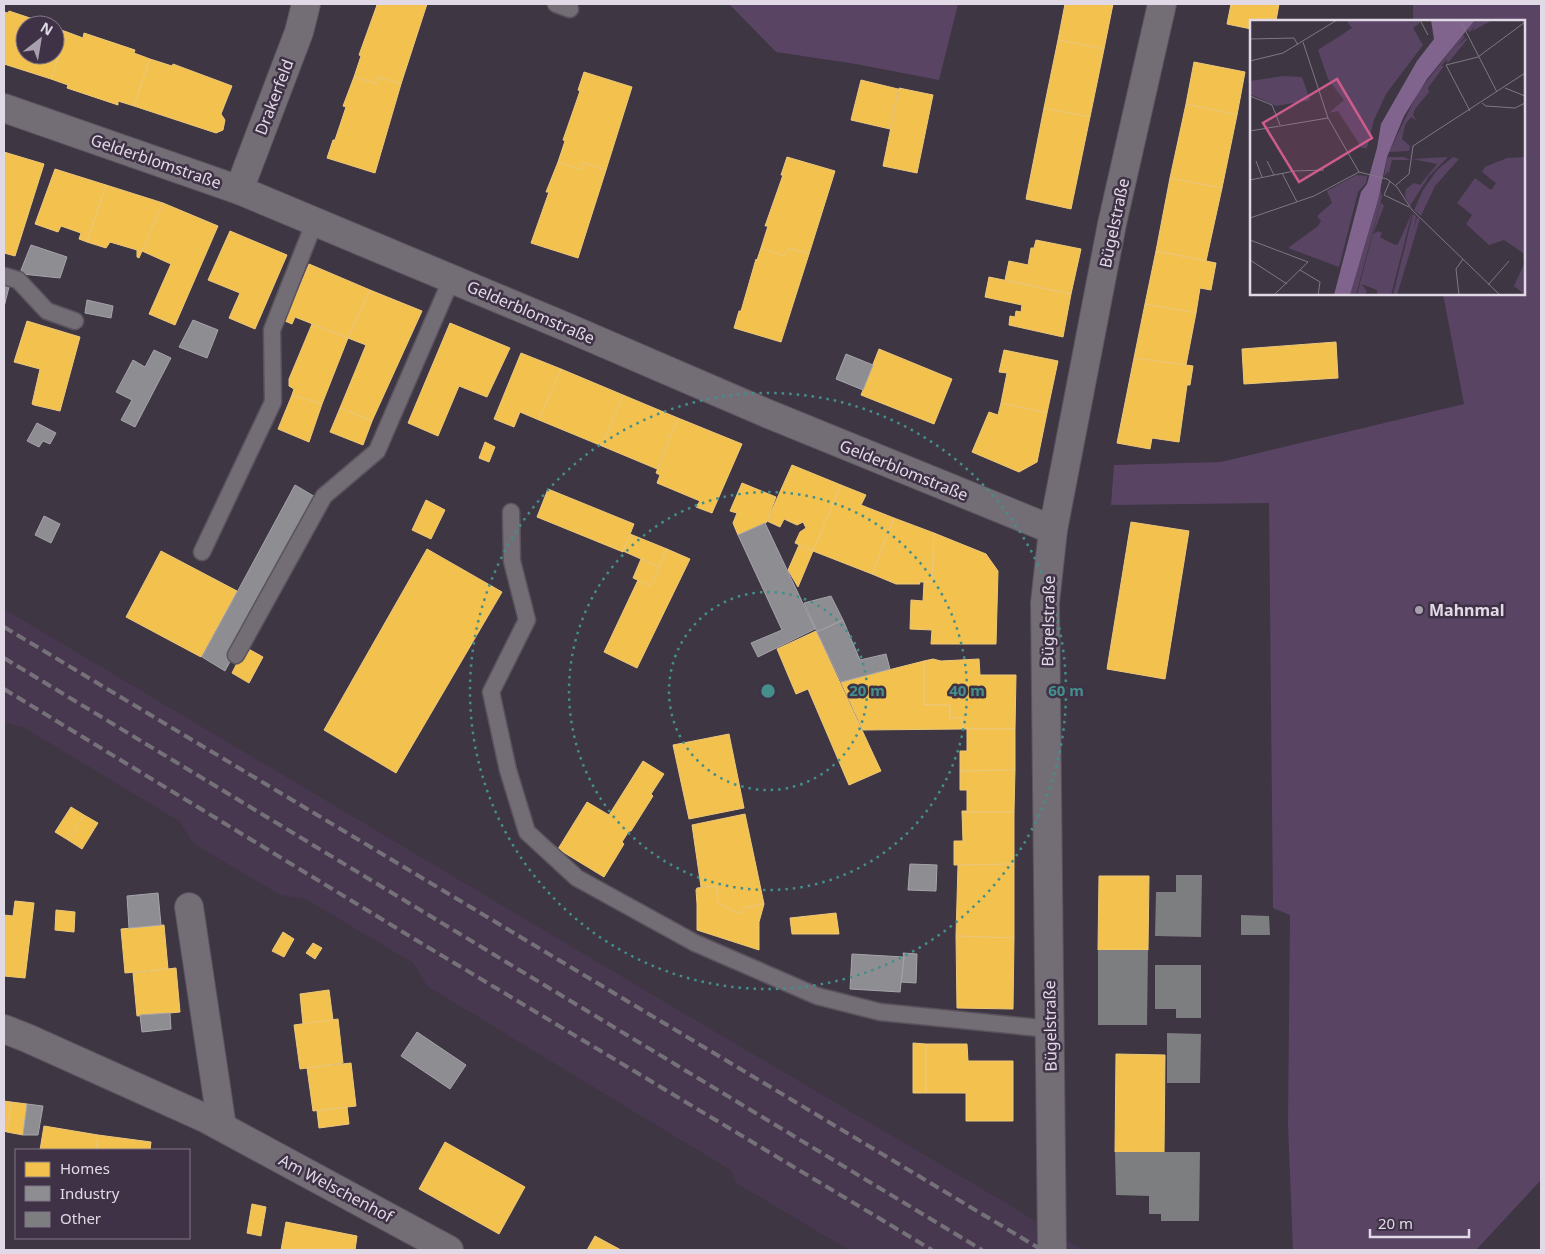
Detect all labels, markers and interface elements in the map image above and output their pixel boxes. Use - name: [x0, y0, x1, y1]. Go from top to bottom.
- north arrow: [15, 15, 65, 65]
- text: N: [37, 17, 57, 40]
- inset map: [1250, 20, 1525, 295]
- street label: Drakerfeld: [249, 56, 299, 138]
- street label: Gelderblomstraße: [88, 128, 224, 194]
- street label: Bügelstraße: [1094, 176, 1134, 270]
- street label: Gelderblomstraße: [464, 275, 598, 349]
- street label: Gelderblomstraße: [836, 434, 972, 506]
- street label: Bügelstraße: [1036, 575, 1060, 667]
- place label: Mahnmal: [1429, 599, 1504, 621]
- marker: Mahnmal: [1413, 604, 1425, 616]
- text: 20 m: [849, 680, 885, 700]
- text: 40 m: [949, 680, 985, 700]
- text: 60 m: [1048, 680, 1084, 700]
- centre of rings: [759, 682, 777, 700]
- street label: Bügelstraße: [1038, 980, 1062, 1072]
- legend: [15, 1149, 190, 1239]
- street label: Am Welschenhof: [275, 1149, 398, 1228]
- text: Homes: [60, 1158, 110, 1178]
- text: Industry: [60, 1183, 120, 1203]
- scale bar: [1370, 1206, 1469, 1238]
- text: Other: [60, 1208, 101, 1228]
- text: 20 m: [1378, 1213, 1413, 1233]

